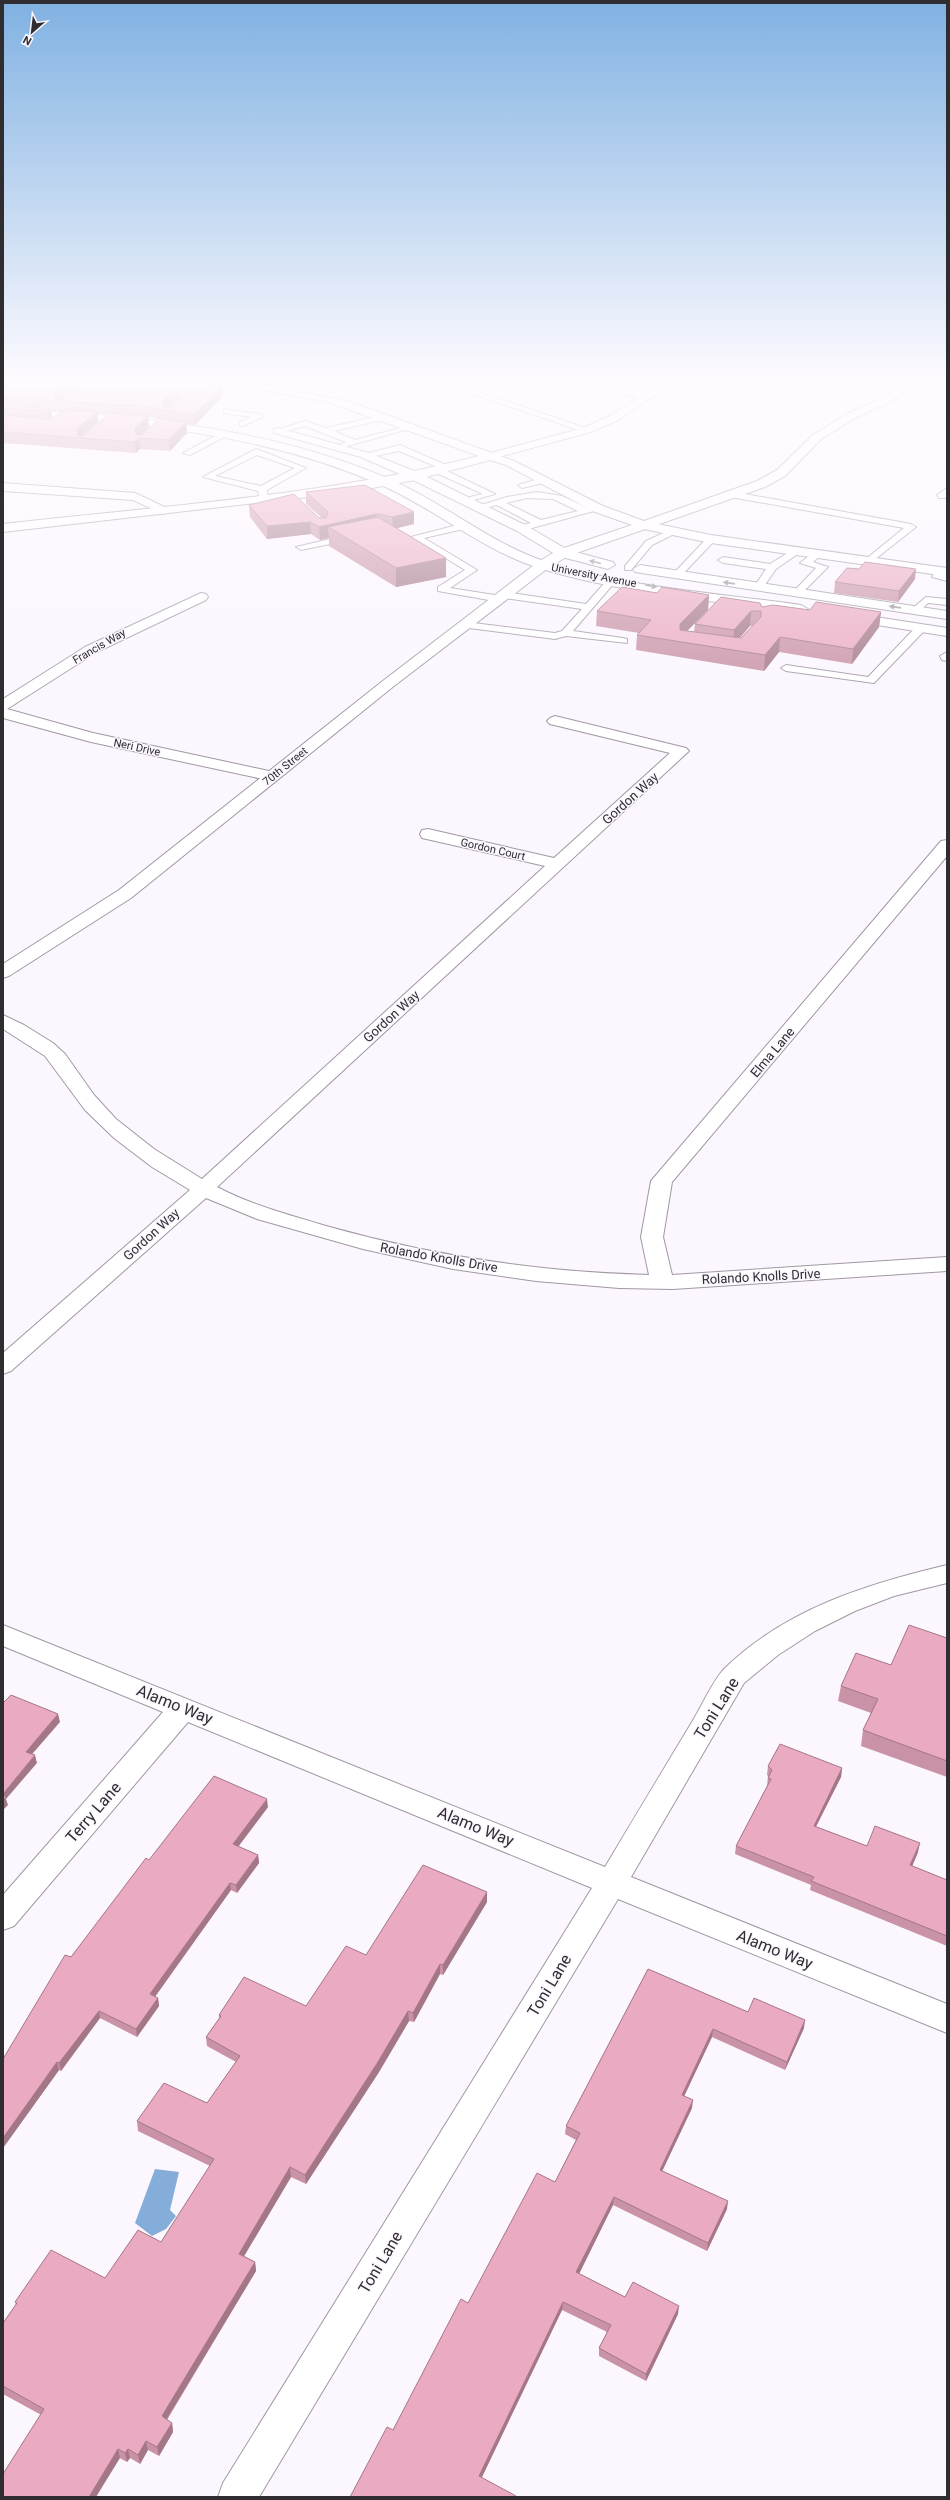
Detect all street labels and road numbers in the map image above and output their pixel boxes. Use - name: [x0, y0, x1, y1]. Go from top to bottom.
- street label: University Avenue: [550, 561, 638, 590]
- street label: Francis Way: [70, 626, 129, 667]
- street label: Neri Drive: [112, 736, 162, 759]
- street label: 70th Street: [260, 744, 311, 788]
- street label: Gordon Way: [599, 769, 661, 827]
- street label: Gordon Court: [459, 836, 527, 863]
- street label: Gordon Way: [360, 987, 422, 1045]
- street label: Elma Lane: [747, 1024, 798, 1080]
- street label: Gordon Way: [120, 1205, 182, 1263]
- street label: Rolando Knolls Drive: [379, 1240, 499, 1275]
- street label: Rolando Knolls Drive: [701, 1266, 821, 1287]
- street label: Toni Lane: [690, 1674, 743, 1743]
- street label: Alamo Way: [134, 1681, 216, 1728]
- street label: Terry Lane: [62, 1778, 125, 1847]
- street label: Alamo Way: [435, 1803, 517, 1850]
- street label: Alamo Way: [734, 1926, 816, 1973]
- street label: Toni Lane: [523, 1951, 575, 2020]
- street label: Toni Lane: [354, 2228, 406, 2297]

